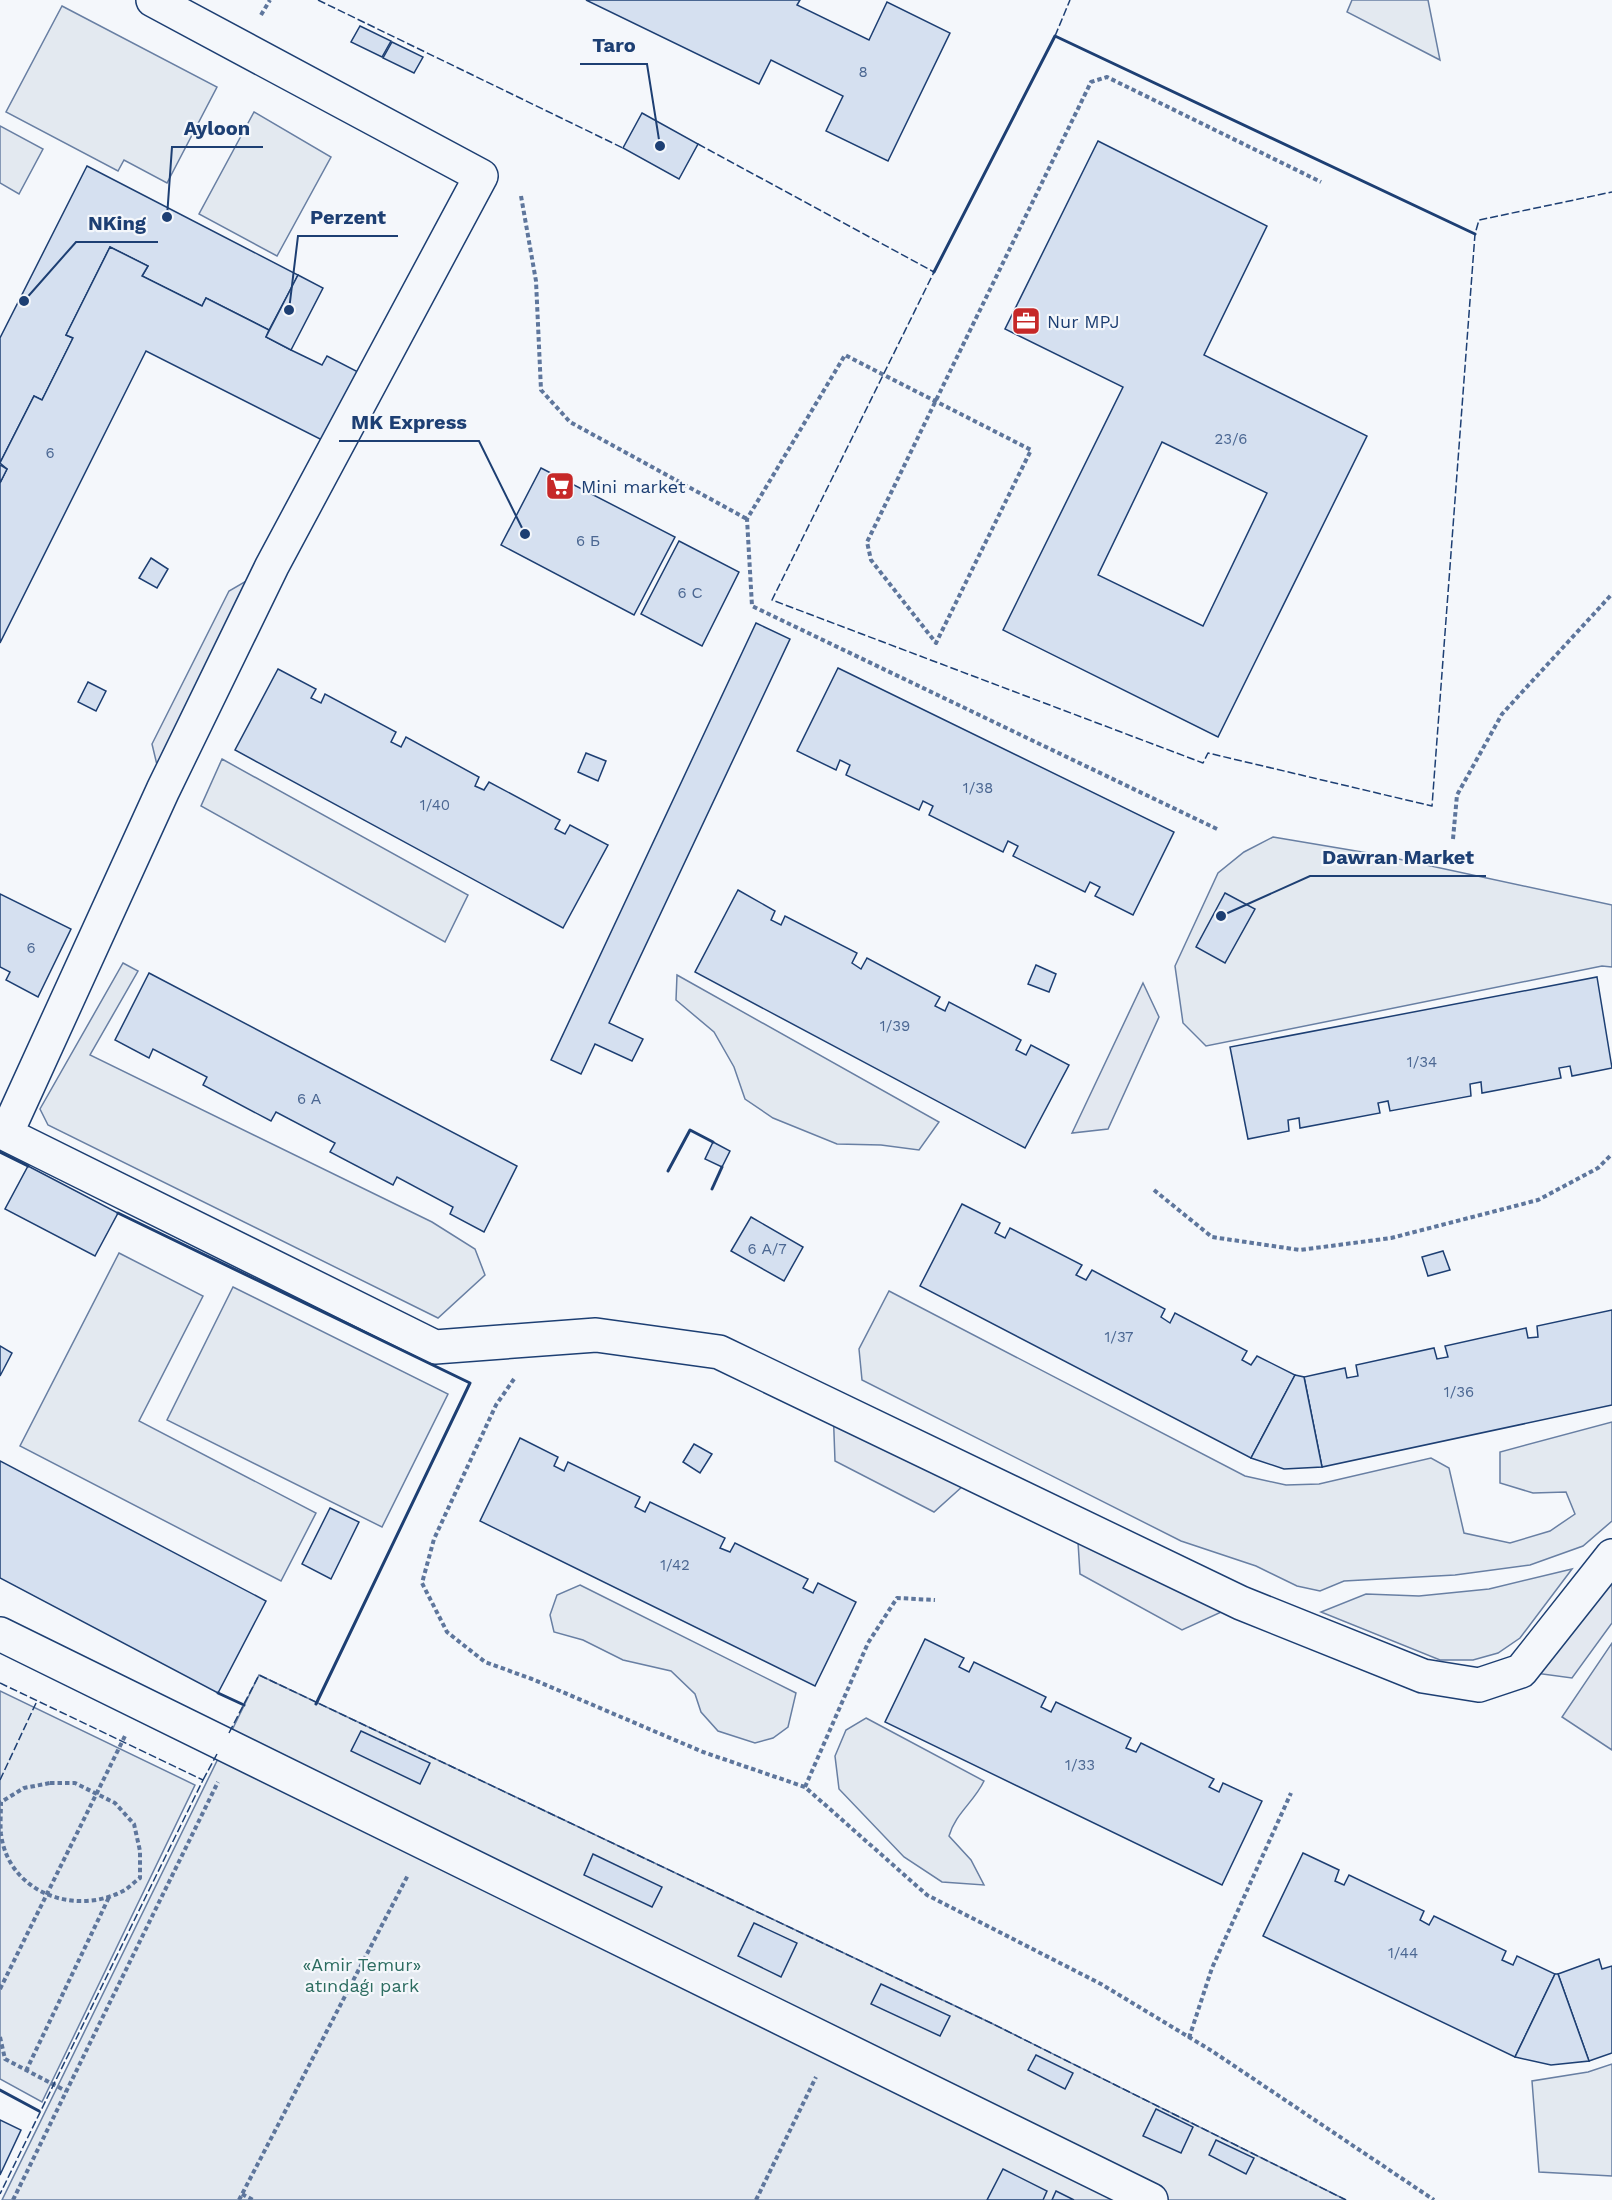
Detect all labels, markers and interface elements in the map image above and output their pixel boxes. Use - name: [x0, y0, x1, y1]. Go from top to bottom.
- callout: Taro: [580, 26, 647, 64]
- text: Taro: [592, 33, 636, 57]
- house number: 8: [858, 63, 868, 81]
- callout: Ayloon: [172, 109, 263, 147]
- text: Ayloon: [184, 116, 250, 140]
- callout: Perzent: [298, 198, 398, 236]
- callout: NKing: [76, 204, 158, 242]
- text: Perzent: [310, 205, 386, 229]
- text: NKing: [88, 211, 147, 235]
- office icon: Nur MPJ: [1010, 305, 1042, 337]
- place label: Nur MPJ: [1047, 311, 1120, 332]
- callout: MK Express: [339, 403, 479, 441]
- text: MK Express: [351, 410, 467, 434]
- house number: 23/6: [1215, 430, 1247, 448]
- house number: 6: [45, 444, 55, 462]
- supermarket icon: Mini market: [544, 470, 576, 502]
- place label: Mini market: [581, 476, 686, 497]
- house number: 6 Б: [576, 532, 600, 550]
- house number: 6 С: [677, 584, 703, 602]
- house number: 1/38: [963, 779, 993, 797]
- house number: 1/40: [420, 796, 450, 814]
- callout: Dawran Market: [1310, 838, 1486, 876]
- text: Dawran Market: [1322, 845, 1474, 869]
- house number: 6: [26, 939, 36, 957]
- house number: 1/39: [880, 1017, 910, 1035]
- house number: 1/34: [1407, 1053, 1437, 1071]
- house number: 6 А: [297, 1090, 321, 1108]
- house number: 6 А/7: [747, 1240, 787, 1258]
- house number: 1/37: [1105, 1328, 1133, 1346]
- house number: 1/36: [1444, 1383, 1474, 1401]
- house number: 1/42: [660, 1556, 690, 1574]
- house number: 1/33: [1065, 1756, 1095, 1774]
- house number: 1/44: [1388, 1944, 1418, 1962]
- park label: «Amir Temur» atındaǵı park: [303, 1954, 421, 1996]

